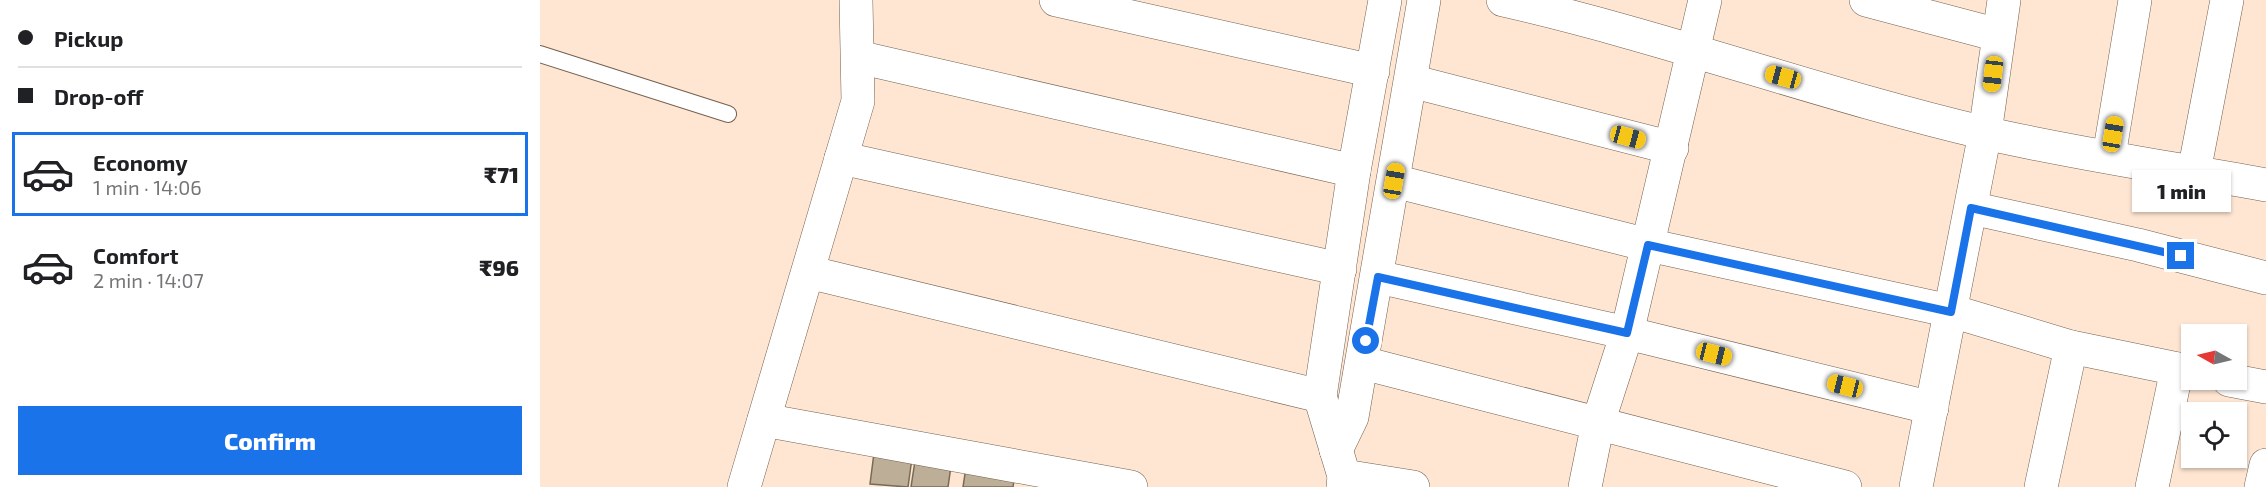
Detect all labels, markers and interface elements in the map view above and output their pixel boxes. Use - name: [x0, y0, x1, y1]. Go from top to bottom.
- text: Pickup: [54, 25, 123, 51]
- car: [1982, 55, 2004, 93]
- car: [1763, 64, 1803, 90]
- text: Drop-off: [54, 83, 143, 109]
- car: [2101, 115, 2125, 153]
- car: [1608, 124, 1648, 150]
- icon: car: [21, 147, 75, 201]
- text: Economy: [93, 149, 188, 175]
- text: ₹71: [484, 161, 519, 187]
- car: [1382, 162, 1406, 200]
- callout: 1 min: [2132, 169, 2230, 211]
- text: 1 min · 14:06: [93, 175, 202, 199]
- text: 1 min: [2157, 179, 2206, 203]
- icon: car: [21, 240, 75, 294]
- text: Comfort: [93, 242, 178, 268]
- route end: [2167, 242, 2194, 269]
- text: ₹96: [479, 254, 519, 280]
- text: 2 min · 14:07: [93, 268, 204, 292]
- north arrow: [2181, 324, 2247, 390]
- map controls: [2181, 324, 2247, 468]
- route start: [1352, 327, 1379, 354]
- car: [1694, 341, 1734, 367]
- car: [1825, 373, 1865, 399]
- button: locate: [2181, 402, 2247, 468]
- button: Confirm: [18, 406, 522, 475]

